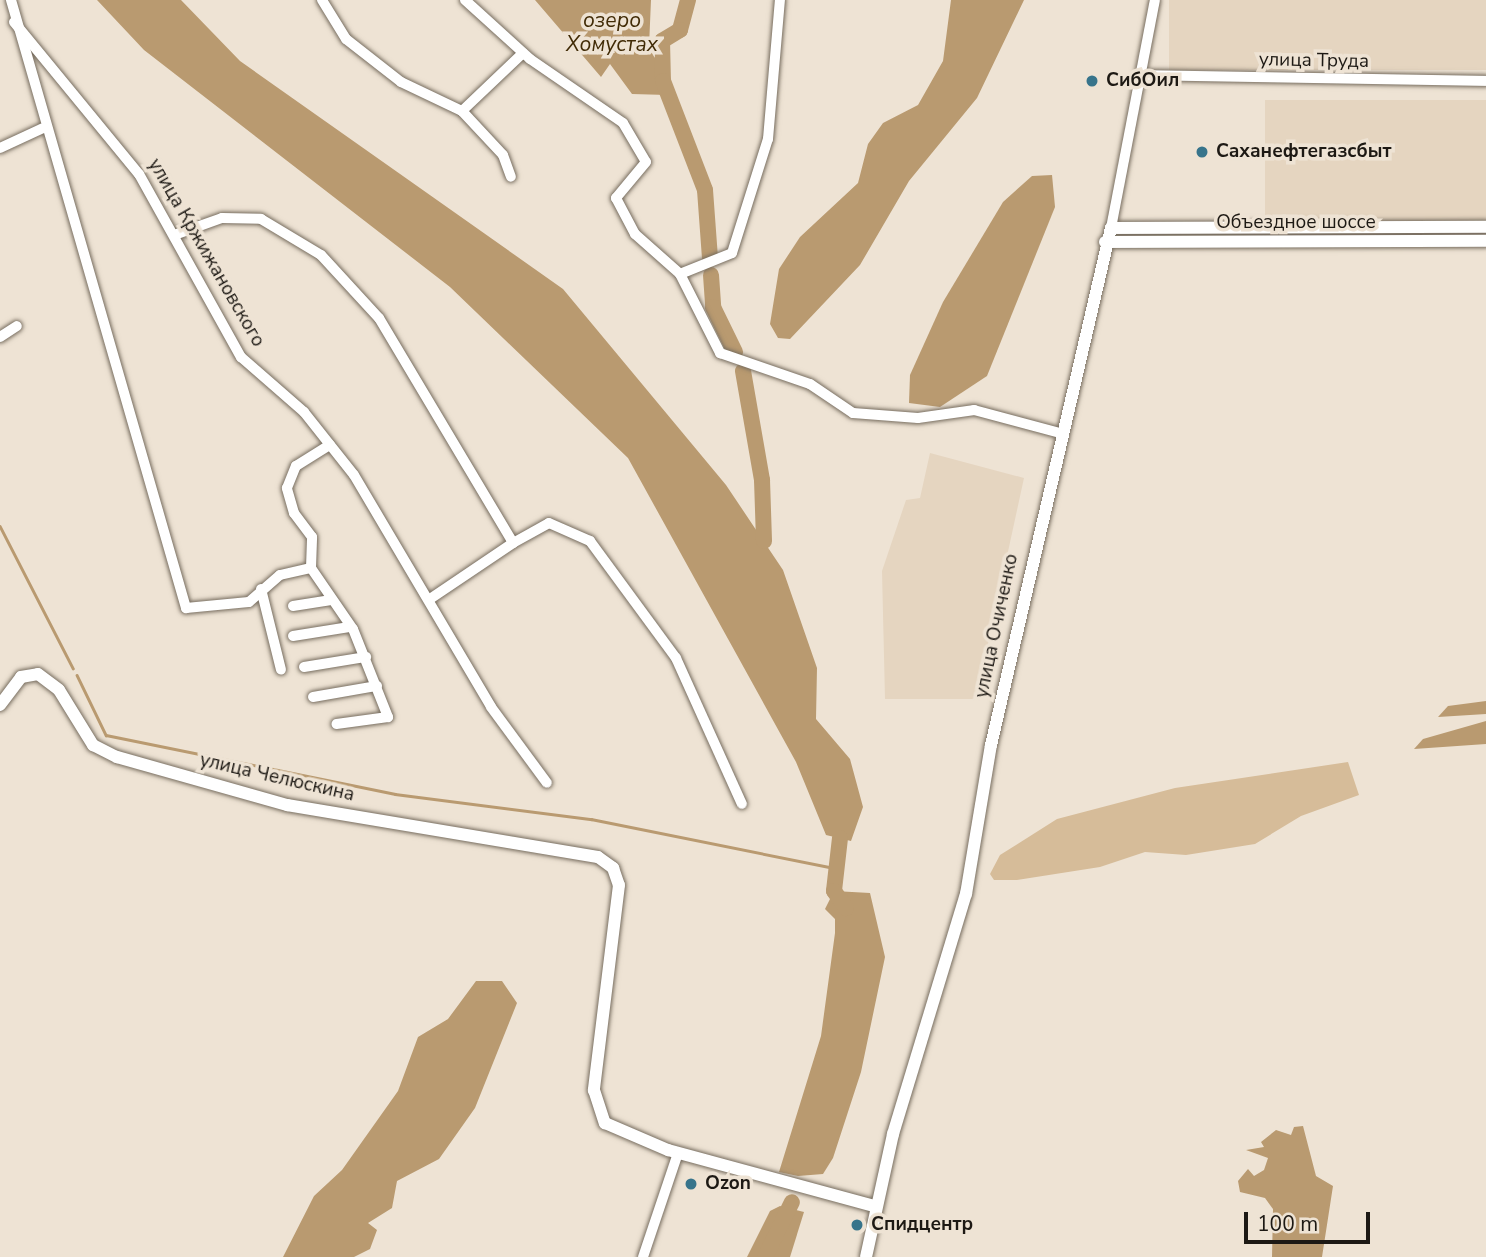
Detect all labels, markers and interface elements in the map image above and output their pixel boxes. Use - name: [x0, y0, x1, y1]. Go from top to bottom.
- water label: озеро Хомустах: [566, 7, 658, 57]
- street label: улица Труда: [1259, 49, 1369, 73]
- place label: СибОил: [1106, 70, 1179, 92]
- marker: СибОил: [1084, 73, 1100, 89]
- place label: Саханефтегазсбыт: [1216, 141, 1391, 163]
- marker: Саханефтегазсбыт: [1194, 144, 1210, 160]
- street label: улица Кржижановского: [143, 155, 269, 351]
- street label: Объездное шоссе: [1216, 212, 1376, 234]
- street label: улица Очиченко: [971, 552, 1023, 700]
- street label: улица Челюскина: [197, 749, 357, 807]
- place label: Ozon: [705, 1173, 751, 1195]
- marker: Ozon: [683, 1176, 699, 1192]
- scale bar: [1248, 1198, 1374, 1242]
- text: 100 m: [1257, 1210, 1318, 1238]
- place label: Спидцентр: [871, 1214, 973, 1236]
- marker: Спидцентр: [849, 1217, 865, 1233]

